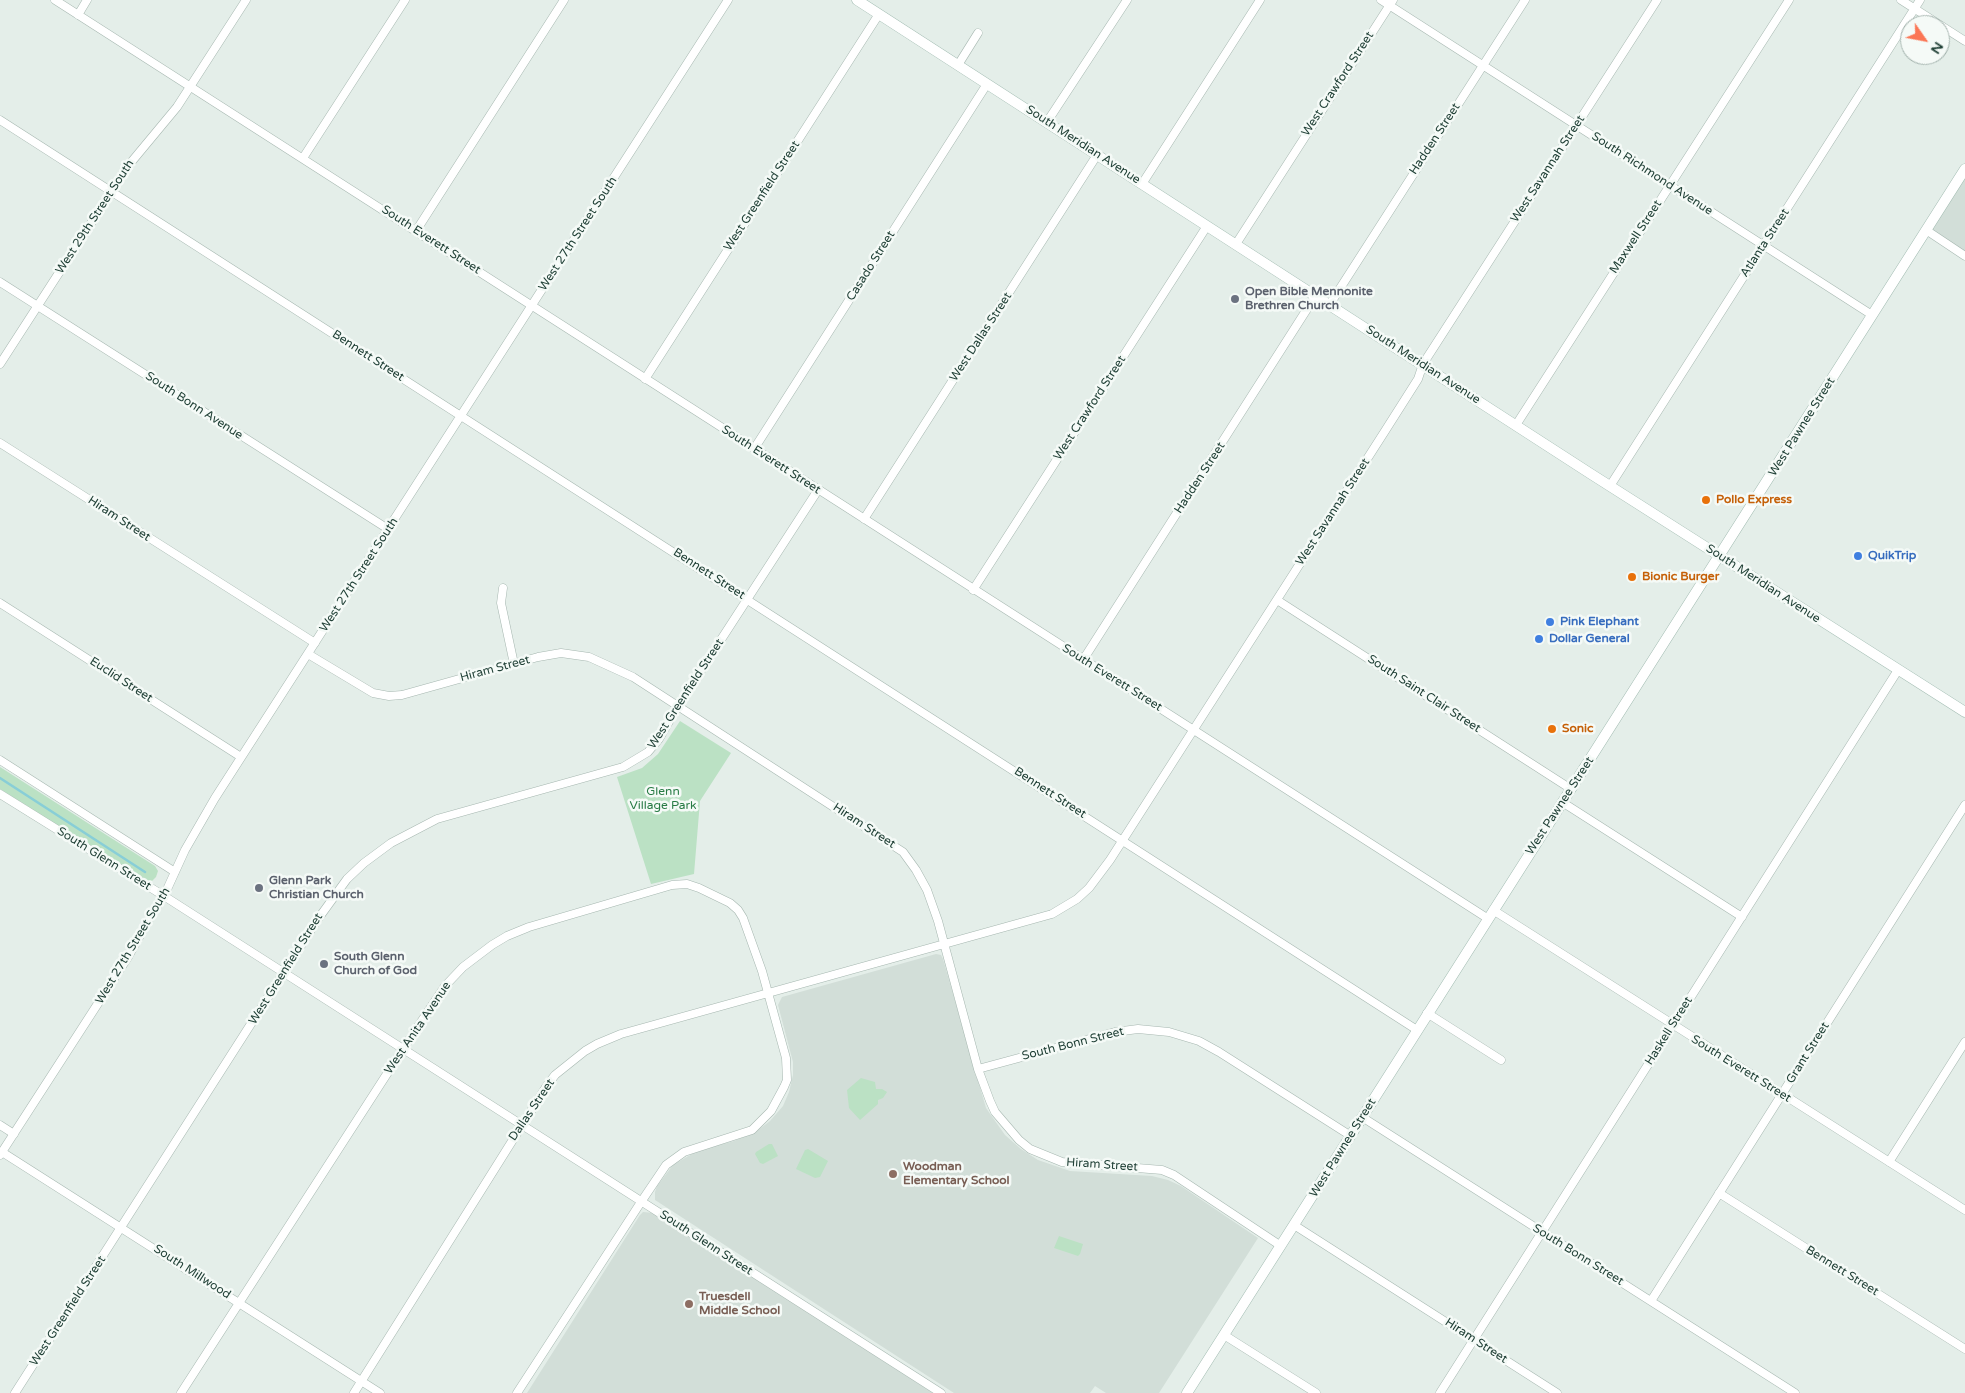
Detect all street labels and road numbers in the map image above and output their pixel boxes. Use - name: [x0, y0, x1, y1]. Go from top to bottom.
- street label: West Crawford Street: [1299, 29, 1377, 139]
- street label: Hadden Street: [1407, 100, 1463, 178]
- street label: South Meridian Avenue: [1023, 103, 1143, 187]
- street label: West Savannah Street: [1508, 113, 1588, 225]
- street label: South Richmond Avenue: [1589, 129, 1715, 219]
- street label: West Greenfield Street: [721, 138, 803, 254]
- street label: West 29th Street South: [53, 157, 137, 277]
- street label: West 27th Street South: [536, 174, 620, 294]
- street label: Maxwell Street: [1607, 198, 1665, 276]
- street label: South Everett Street: [379, 203, 483, 277]
- street label: Atlanta Street: [1737, 206, 1793, 280]
- street label: Casado Street: [844, 228, 898, 304]
- street label: West Dallas Street: [947, 290, 1015, 384]
- street label: South Meridian Avenue: [1363, 323, 1483, 407]
- street label: Bennett Street: [329, 327, 407, 385]
- street label: West Crawford Street: [1051, 353, 1129, 463]
- street label: South Bonn Avenue: [143, 369, 245, 443]
- street label: West Pawnee Street: [1766, 375, 1838, 479]
- street label: South Everett Street: [719, 423, 823, 497]
- street label: Hadden Street: [1172, 439, 1228, 517]
- street label: West Savannah Street: [1293, 456, 1373, 568]
- street label: Hiram Street: [85, 493, 153, 545]
- street label: West 27th Street South: [317, 515, 401, 635]
- street label: South Meridian Avenue: [1703, 542, 1823, 626]
- street label: Bennett Street: [670, 545, 748, 603]
- street label: West Greenfield Street: [645, 636, 727, 752]
- street label: South Everett Street: [1059, 641, 1165, 715]
- street label: South Saint Clair Street: [1365, 652, 1483, 736]
- street label: Hiram Street: [459, 653, 531, 685]
- street label: Euclid Street: [87, 654, 155, 706]
- street label: West Pawnee Street: [1523, 754, 1597, 858]
- street label: Bennett Street: [1011, 764, 1089, 822]
- street label: Hiram Street: [830, 800, 898, 852]
- street label: South Glenn Street: [54, 824, 154, 894]
- street label: West 27th Street South: [93, 885, 173, 1007]
- street label: West Greenfield Street: [246, 911, 326, 1027]
- street label: West Anita Avenue: [382, 979, 454, 1077]
- street label: Haskell Street: [1642, 994, 1696, 1068]
- street label: Grant Street: [1783, 1020, 1833, 1086]
- street label: South Bonn Street: [1021, 1024, 1125, 1064]
- street label: South Everett Street: [1688, 1032, 1794, 1106]
- street label: Dallas Street: [506, 1076, 558, 1144]
- street label: West Pawnee Street: [1307, 1096, 1379, 1200]
- street label: Hiram Street: [1066, 1155, 1138, 1175]
- street label: South Glenn Street: [657, 1208, 755, 1278]
- street label: South Bonn Street: [1530, 1221, 1626, 1289]
- street label: South Millwood: [151, 1242, 233, 1302]
- street label: Bennett Street: [1803, 1243, 1881, 1299]
- street label: West Greenfield Street: [27, 1253, 109, 1369]
- street label: Hiram Street: [1442, 1315, 1510, 1367]

